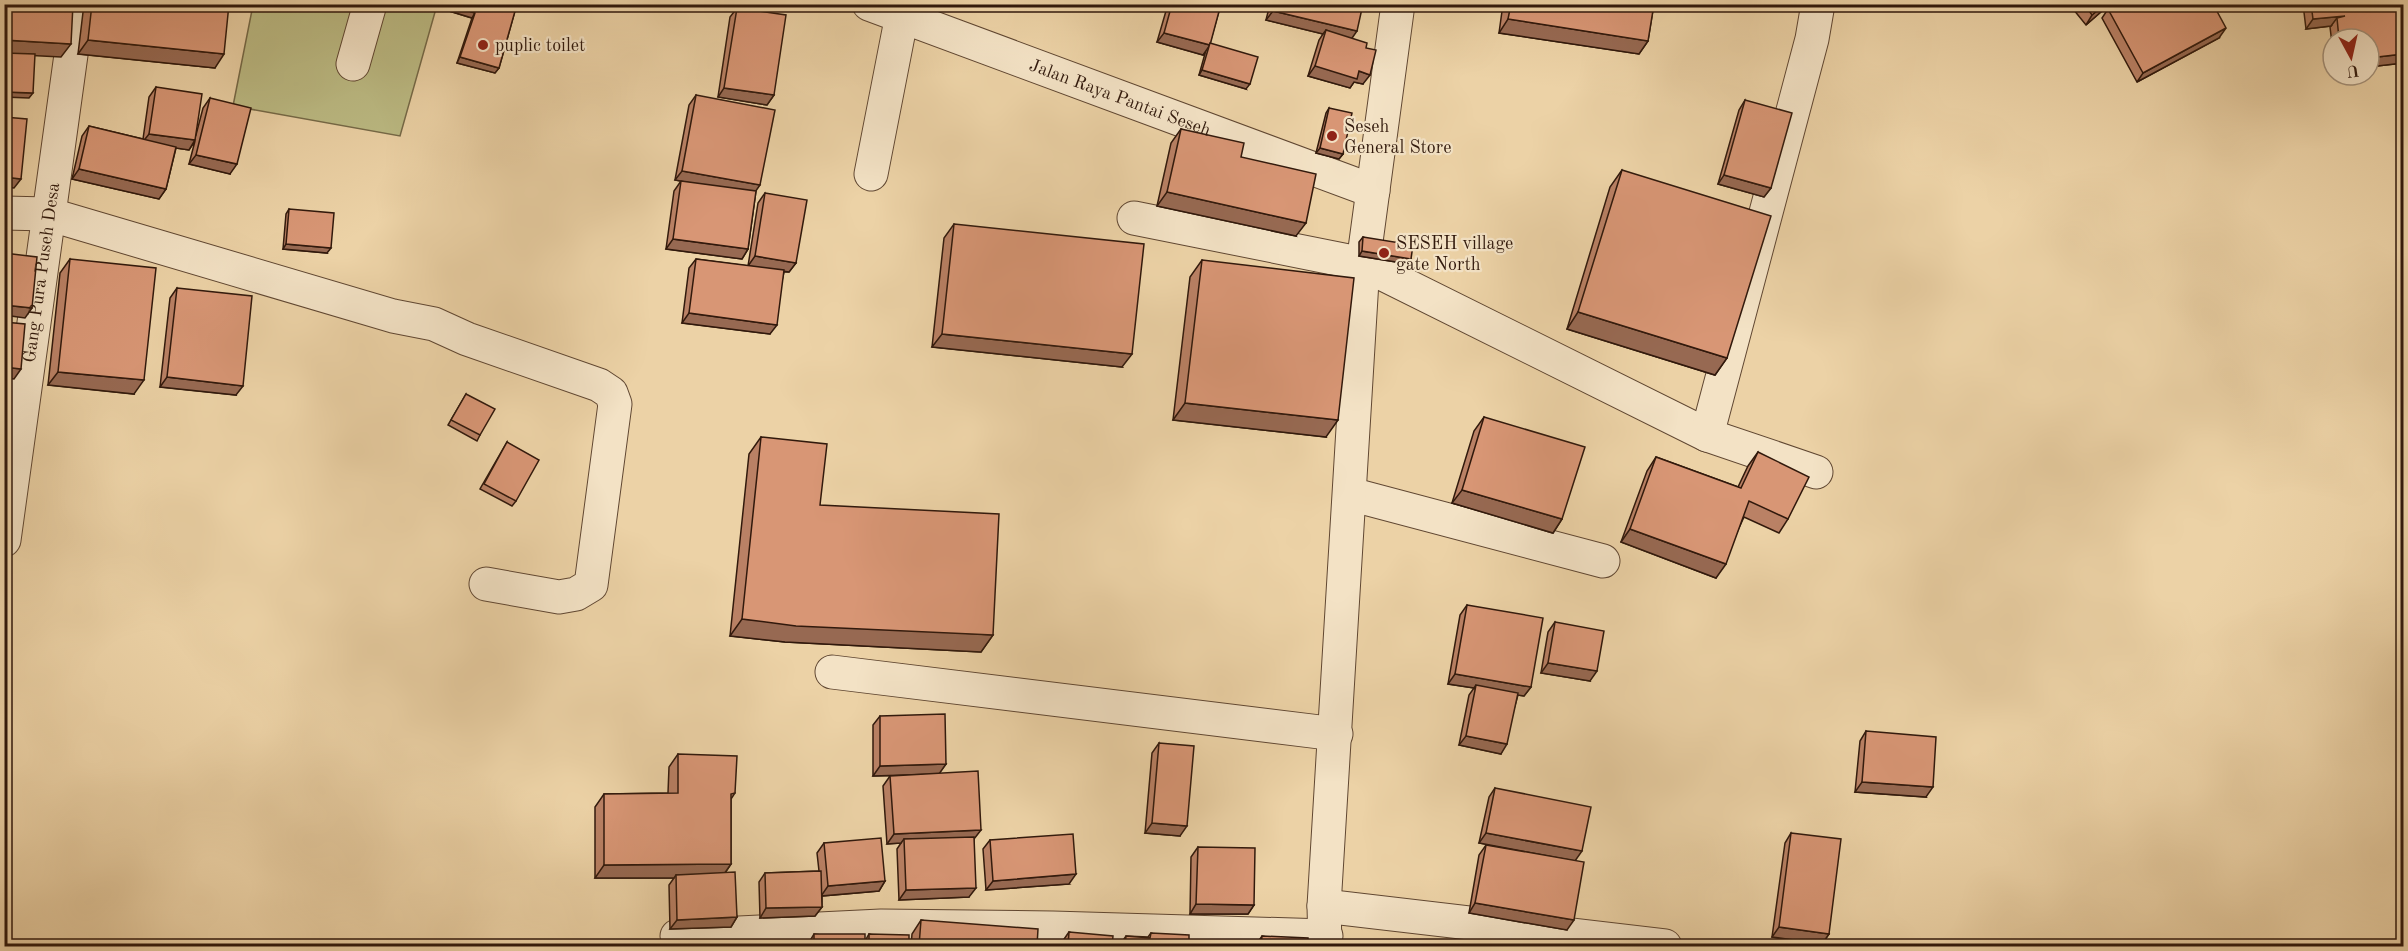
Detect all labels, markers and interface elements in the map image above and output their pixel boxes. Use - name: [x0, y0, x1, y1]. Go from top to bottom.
- north arrow: [2321, 27, 2381, 87]
- place label: puplic toilet: [495, 37, 585, 55]
- marker: puplic toilet: [476, 38, 490, 52]
- street label: Jalan Raya Pantai Seseh: [1027, 56, 1213, 140]
- text: U: [2345, 61, 2360, 79]
- place label: Seseh General Store: [1344, 118, 1451, 157]
- marker: Seseh General Store: [1325, 129, 1339, 143]
- street label: Gang Pura Puseh Desa: [21, 181, 63, 364]
- place label: SESEH village gate North: [1396, 235, 1513, 274]
- marker: SESEH village gate North: [1377, 246, 1391, 260]

